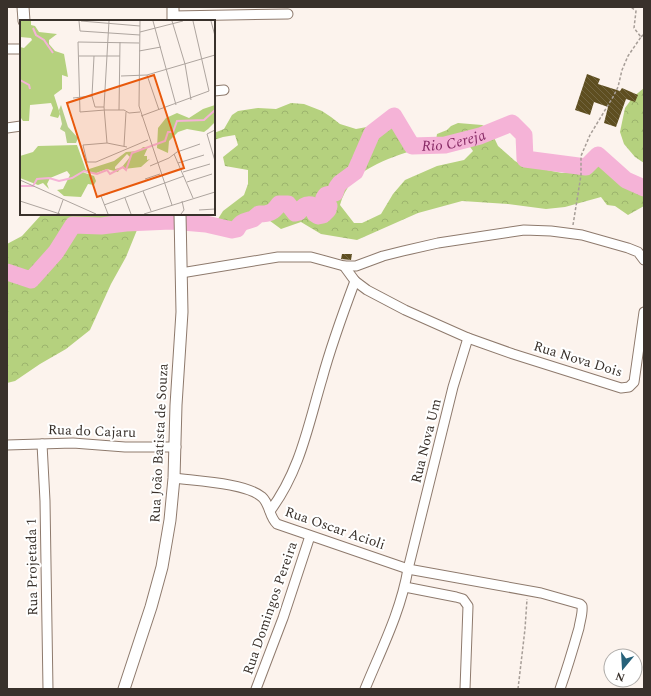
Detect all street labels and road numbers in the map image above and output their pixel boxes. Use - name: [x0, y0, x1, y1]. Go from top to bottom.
- street label: Rua Nova Dois: [531, 335, 625, 383]
- street label: Rua João Batista de Souza: [144, 363, 174, 523]
- street label: Rua Nova Um: [405, 397, 447, 485]
- street label: Rua do Cajaru: [48, 419, 136, 443]
- street label: Rua Oscar Acioli: [282, 501, 388, 555]
- street label: Rua Projetada 1: [21, 518, 43, 616]
- street label: Rua Domingos Pereira: [237, 538, 303, 677]

